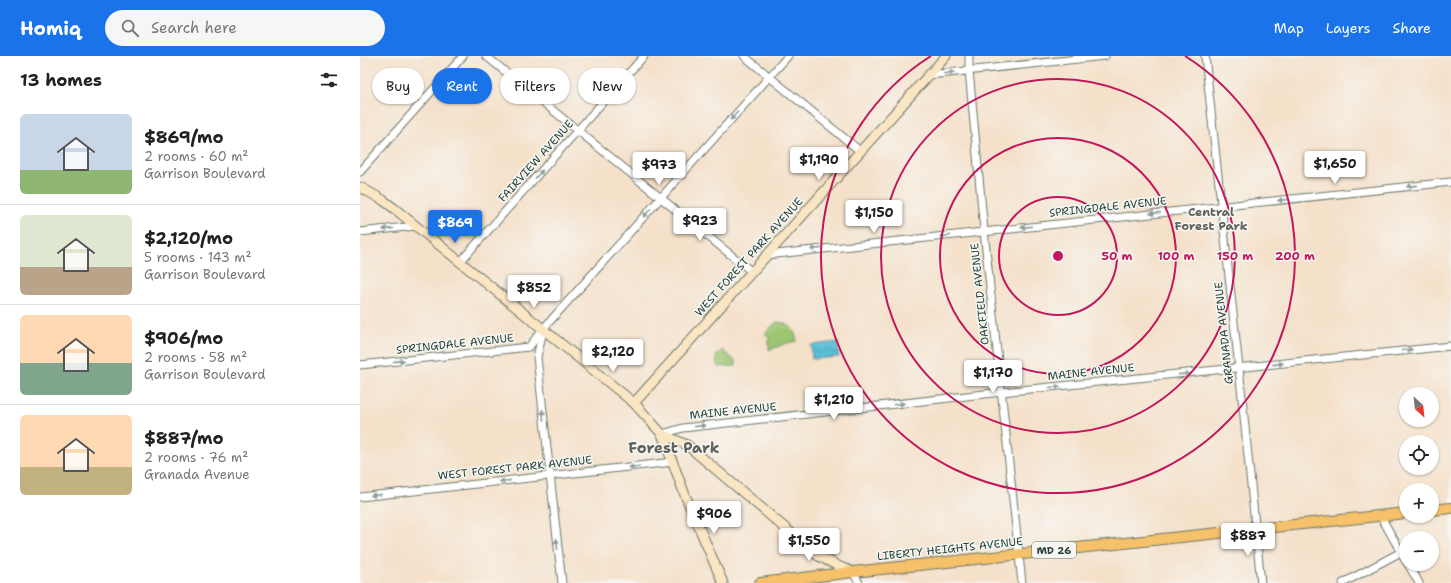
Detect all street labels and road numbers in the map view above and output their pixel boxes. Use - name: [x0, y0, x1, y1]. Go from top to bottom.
- street label: FAIRVIEW AVENUE: [495, 117, 577, 205]
- street label: SPRINGDALE AVENUE: [1048, 193, 1168, 221]
- street label: WEST FOREST PARK AVENUE: [692, 194, 807, 320]
- street label: OAKFIELD AVENUE: [967, 242, 993, 346]
- street label: GRANADA AVENUE: [1211, 281, 1237, 385]
- street label: SPRINGDALE AVENUE: [395, 330, 515, 358]
- street label: MAINE AVENUE: [1047, 360, 1135, 384]
- street label: MAINE AVENUE: [689, 399, 777, 423]
- street label: WEST FOREST PARK AVENUE: [437, 452, 593, 484]
- street label: LIBERTY HEIGHTS AVENUE: [876, 534, 1024, 564]
- road number: MD 26: [1032, 542, 1076, 558]

